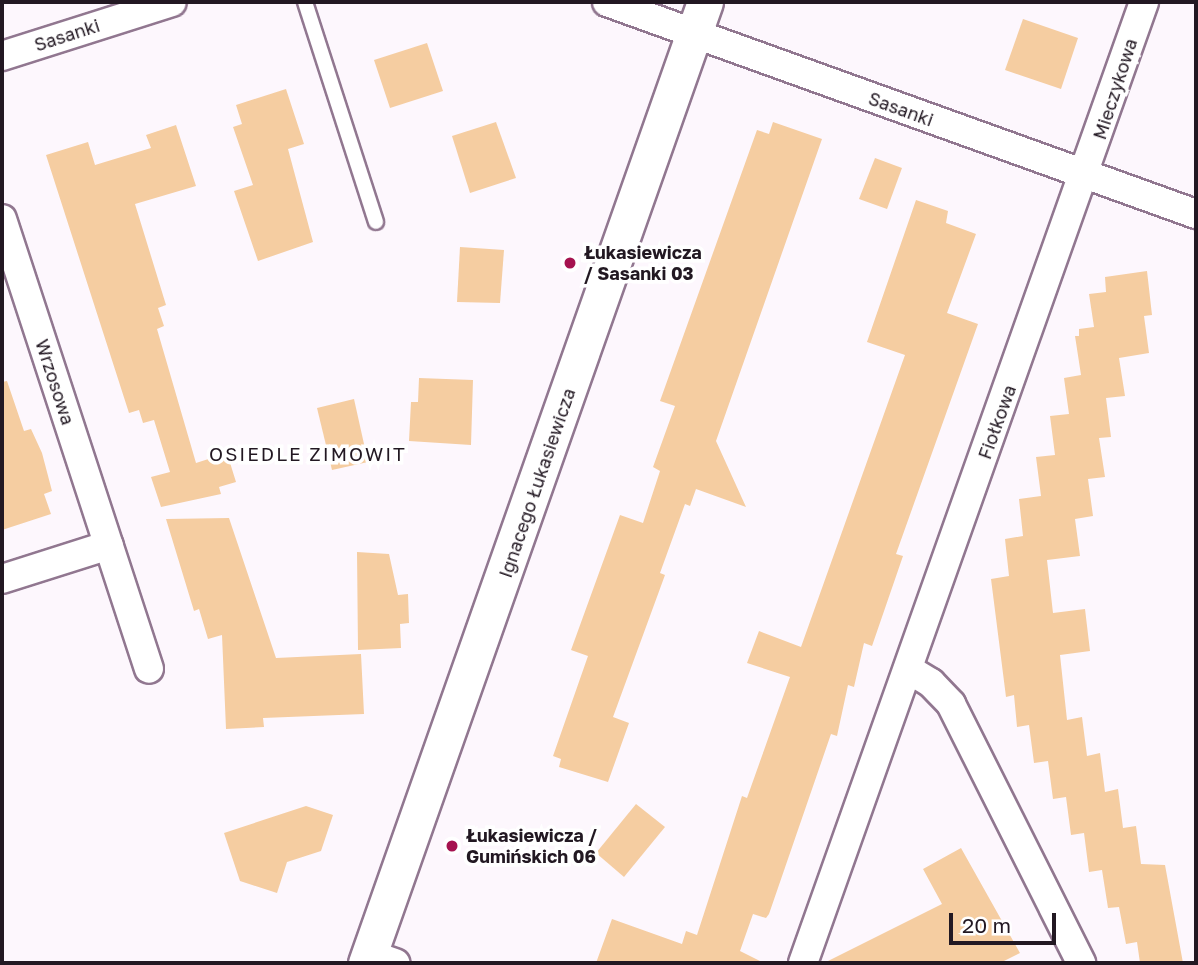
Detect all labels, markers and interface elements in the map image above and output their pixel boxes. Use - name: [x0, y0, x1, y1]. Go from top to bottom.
- street label: Sasanki: [32, 14, 102, 56]
- street label: Mieczykowa: [1089, 36, 1141, 142]
- street label: Sasanki: [866, 87, 936, 131]
- place label: Łukasiewicza / Sasanki 03: [584, 242, 702, 284]
- marker: Łukasiewicza / Sasanki 03: [562, 255, 578, 271]
- street label: Wrzosowa: [31, 337, 79, 427]
- street label: Fiołkowa: [974, 382, 1020, 462]
- street label: Ignacego Łukasiewicza: [494, 385, 580, 581]
- district label: OSIEDLE ZIMOWIT: [211, 443, 405, 465]
- place label: Łukasiewicza / Gumińskich 06: [466, 825, 597, 868]
- marker: Łukasiewicza / Gumińskich 06: [444, 838, 460, 854]
- scale bar: [953, 898, 1060, 942]
- text: 20 m: [962, 912, 1011, 938]

